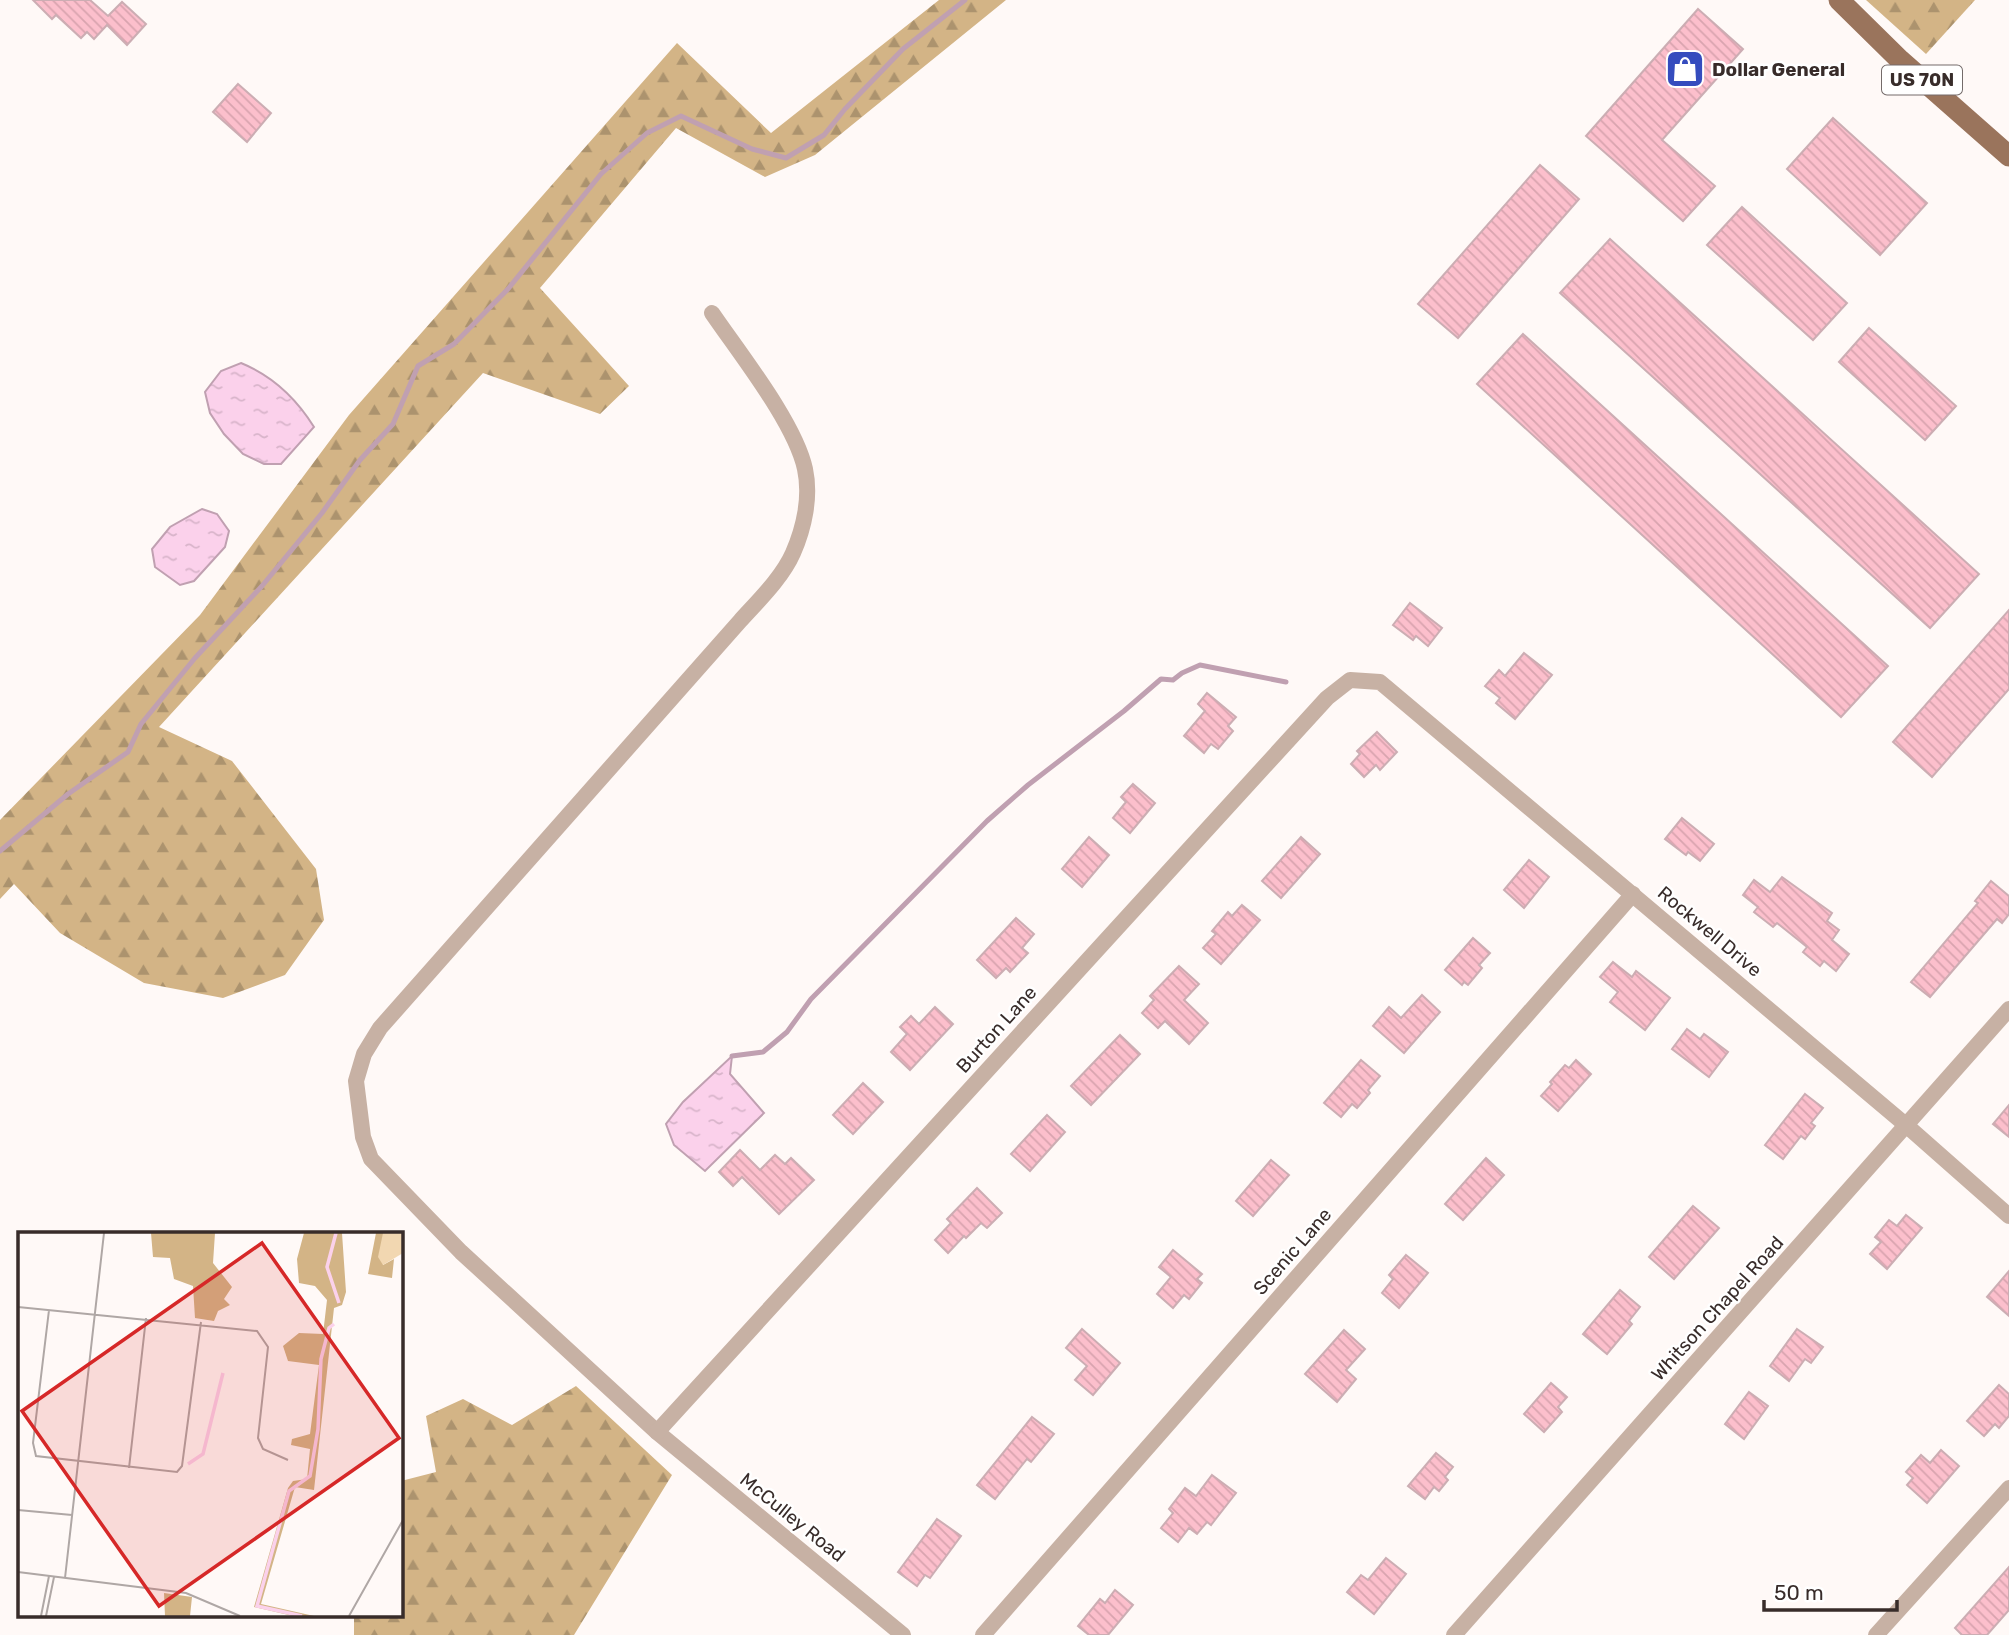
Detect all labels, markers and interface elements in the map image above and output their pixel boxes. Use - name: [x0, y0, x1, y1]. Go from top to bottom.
- shop icon: Dollar General: [1664, 48, 1706, 90]
- place label: Dollar General: [1712, 58, 1845, 81]
- road number: US 70N: [1882, 66, 1962, 94]
- street label: Rockwell Drive: [1653, 881, 1766, 982]
- street label: Burton Lane: [951, 981, 1041, 1078]
- street label: Scenic Lane: [1248, 1203, 1336, 1299]
- street label: Whitson Chapel Road: [1646, 1231, 1788, 1385]
- inset map: [18, 1232, 402, 1618]
- street label: McCulley Road: [735, 1468, 850, 1567]
- scale bar: [1764, 1568, 1897, 1612]
- text: 50 m: [1774, 1580, 1824, 1605]

